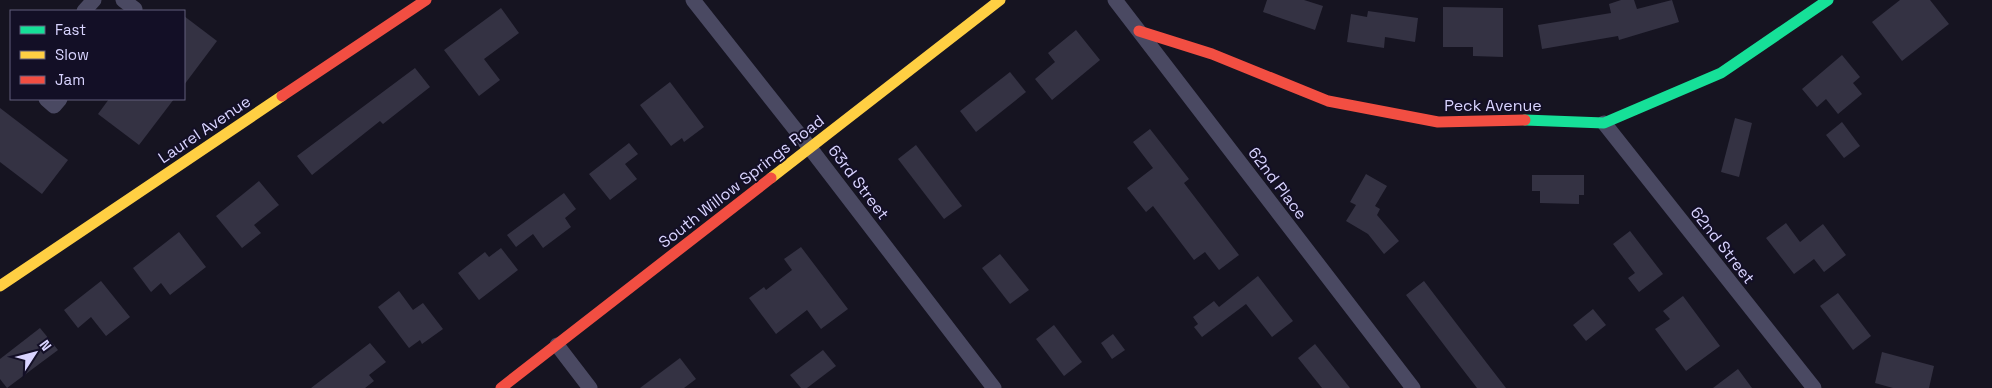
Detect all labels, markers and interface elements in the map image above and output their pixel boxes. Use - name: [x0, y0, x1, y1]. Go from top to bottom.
- legend: [10, 10, 185, 100]
- text: Fast: [55, 20, 86, 39]
- text: Slow: [55, 45, 89, 64]
- text: Jam: [55, 70, 85, 89]
- street label: Laurel Avenue: [154, 91, 255, 168]
- street label: Peck Avenue: [1444, 95, 1542, 116]
- street label: South Willow Springs Road: [654, 110, 829, 253]
- street label: 63rd Street: [824, 141, 894, 224]
- street label: 62nd Place: [1244, 143, 1312, 224]
- street label: 62nd Street: [1686, 202, 1759, 288]
- north arrow: [10, 328, 60, 378]
- text: N: [35, 336, 56, 354]

